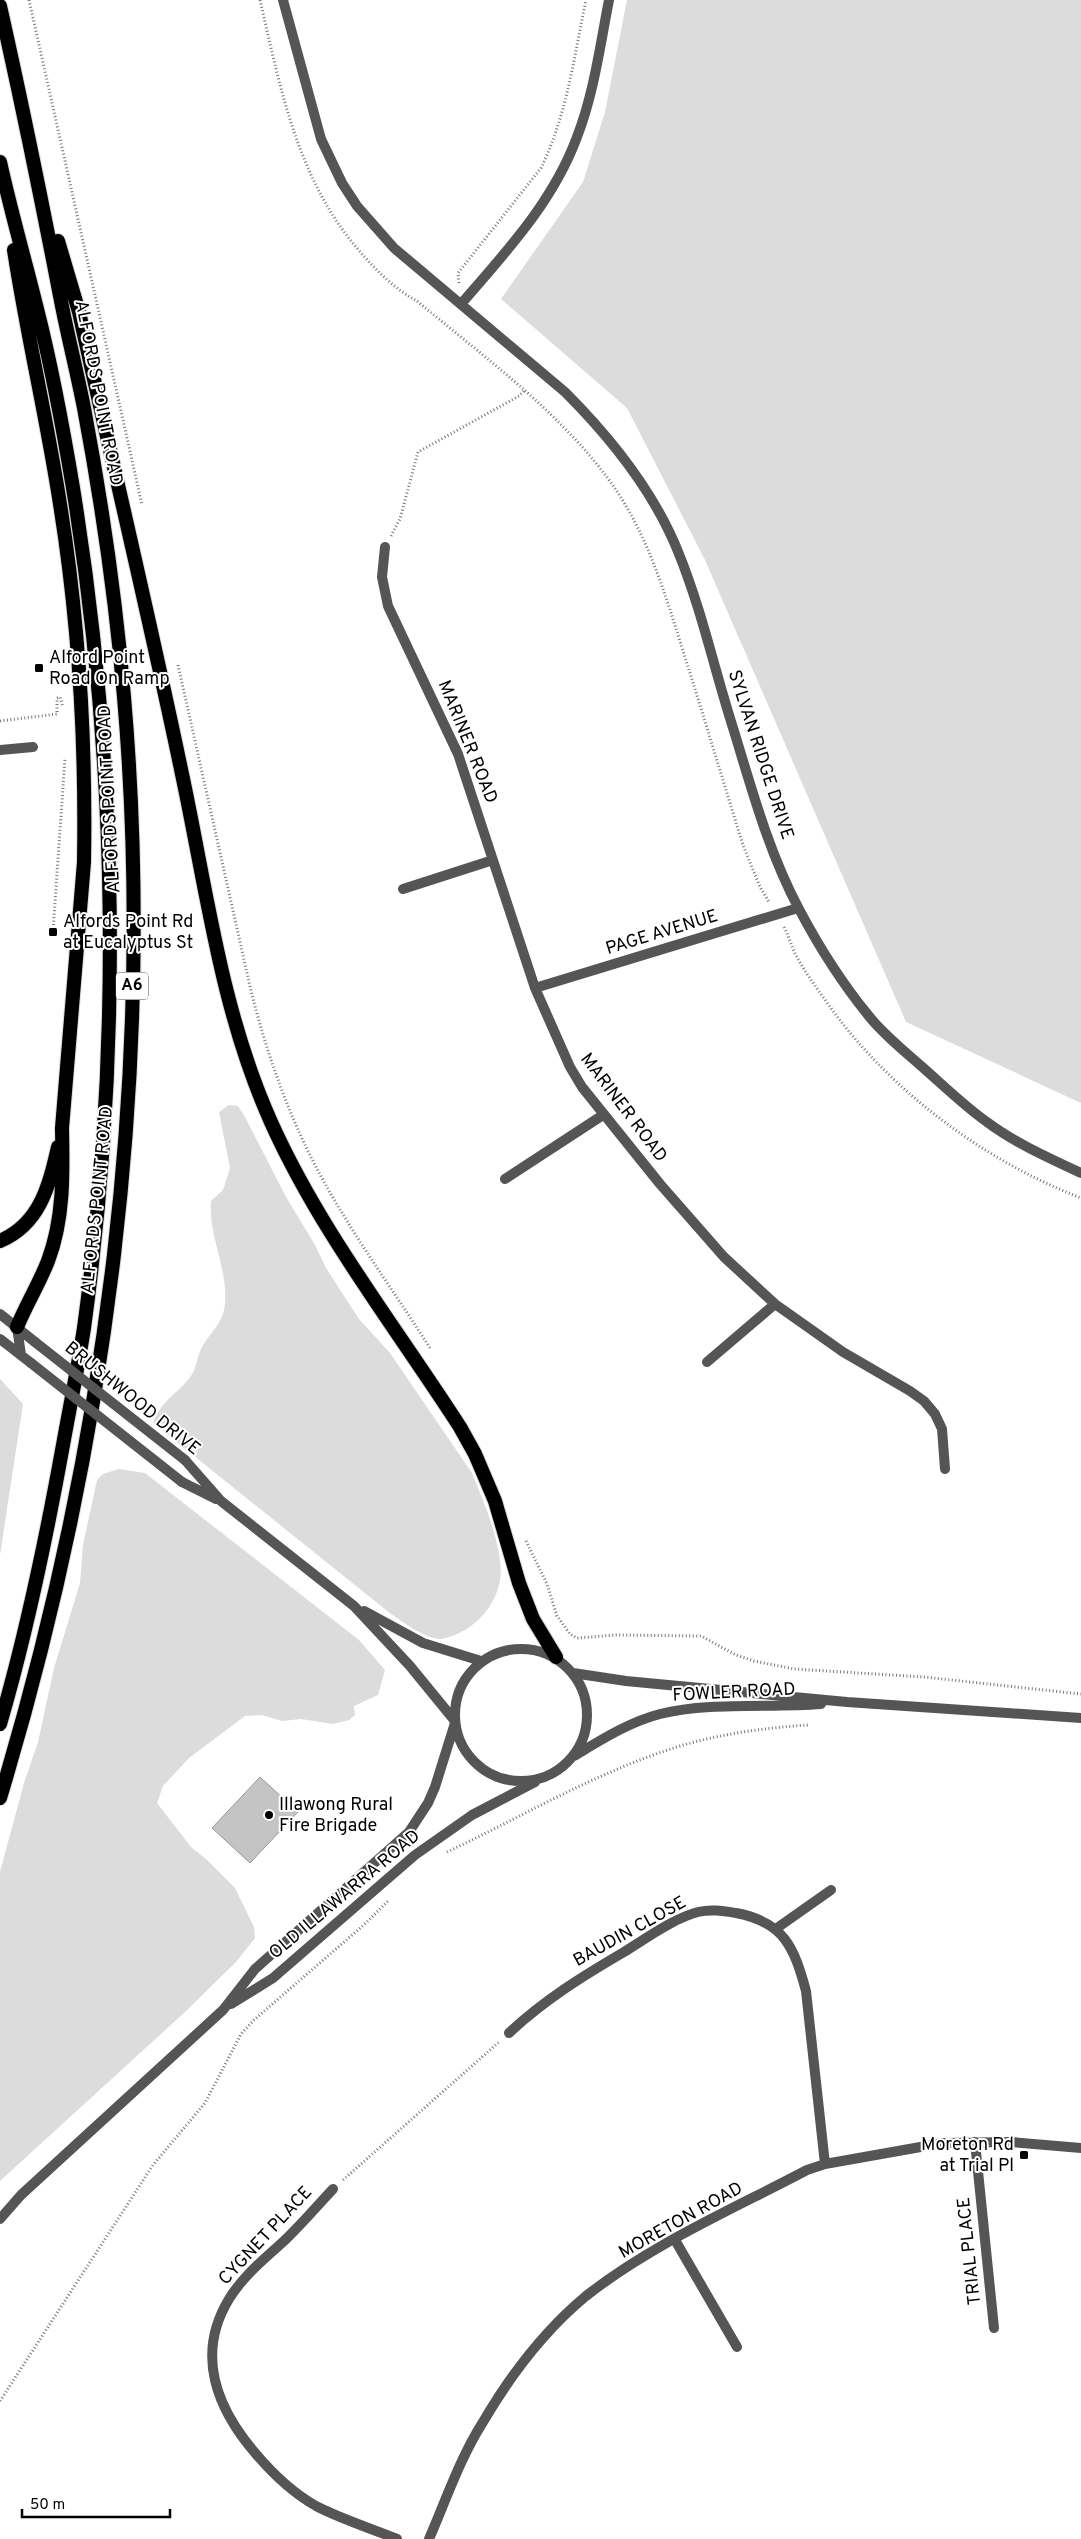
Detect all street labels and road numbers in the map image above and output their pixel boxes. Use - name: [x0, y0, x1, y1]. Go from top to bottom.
- street label: ALFORDS POINT ROAD: [69, 298, 127, 488]
- street label: SYLVAN RIDGE DRIVE: [722, 667, 798, 843]
- street label: MARINER ROAD: [432, 677, 502, 807]
- street label: ALFORDS POINT ROAD: [94, 704, 126, 894]
- street label: PAGE AVENUE: [603, 905, 721, 961]
- road number: A6: [116, 972, 148, 999]
- street label: MARINER ROAD: [574, 1049, 672, 1167]
- street label: ALFORDS POINT ROAD: [77, 1105, 119, 1295]
- street label: BRUSHWOOD DRIVE: [59, 1337, 205, 1461]
- street label: FOWLER ROAD: [672, 1678, 796, 1708]
- street label: OLD ILLAWARRA ROAD: [265, 1825, 425, 1965]
- street label: BAUDIN CLOSE: [569, 1891, 691, 1973]
- street label: MORETON ROAD: [615, 2177, 747, 2265]
- street label: CYGNET PLACE: [214, 2182, 318, 2290]
- street label: TRIAL PLACE: [953, 2196, 987, 2306]

